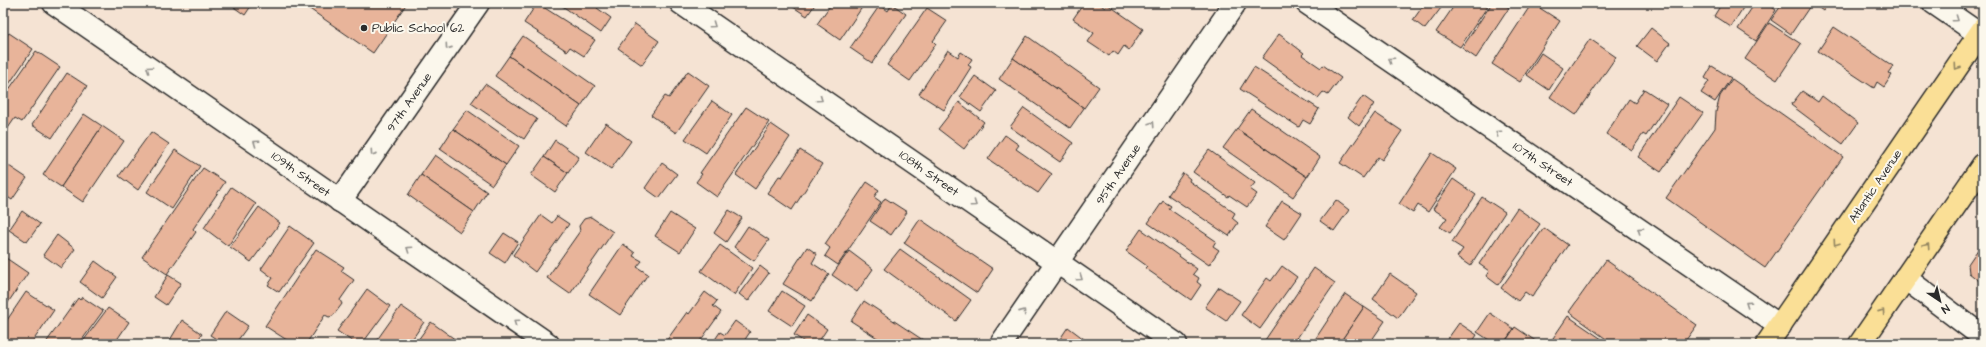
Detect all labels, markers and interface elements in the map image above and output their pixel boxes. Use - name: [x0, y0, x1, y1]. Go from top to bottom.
- one-way arrow: [1952, 14, 1959, 21]
- place label: Public School 62: [372, 20, 465, 37]
- one-way arrow: [709, 20, 716, 27]
- marker: Public School 62: [359, 23, 369, 33]
- one-way arrow: [446, 42, 453, 49]
- one-way arrow: [1388, 58, 1395, 65]
- one-way arrow: [1955, 62, 1962, 69]
- one-way arrow: [146, 66, 153, 74]
- street label: 97th Avenue: [383, 69, 436, 135]
- one-way arrow: [816, 94, 823, 101]
- one-way arrow: [1148, 121, 1155, 128]
- one-way arrow: [1495, 130, 1502, 138]
- street label: 107th Street: [1509, 138, 1576, 191]
- one-way arrow: [253, 140, 260, 148]
- street label: 95th Avenue: [1092, 140, 1145, 208]
- street label: Atlantic Avenue: [1845, 146, 1906, 226]
- street label: 108th Street: [895, 147, 962, 200]
- street label: 109th Street: [268, 148, 334, 201]
- one-way arrow: [371, 149, 378, 156]
- one-way arrow: [969, 199, 976, 206]
- one-way arrow: [1637, 227, 1644, 235]
- one-way arrow: [1833, 239, 1841, 246]
- one-way arrow: [1922, 243, 1929, 250]
- one-way arrow: [406, 246, 413, 254]
- one-way arrow: [1076, 273, 1083, 280]
- north arrow: [1920, 281, 1960, 321]
- text: N: [1938, 301, 1953, 317]
- one-way arrow: [1745, 302, 1752, 309]
- one-way arrow: [1018, 309, 1026, 316]
- one-way arrow: [1877, 309, 1885, 316]
- one-way arrow: [513, 319, 520, 327]

